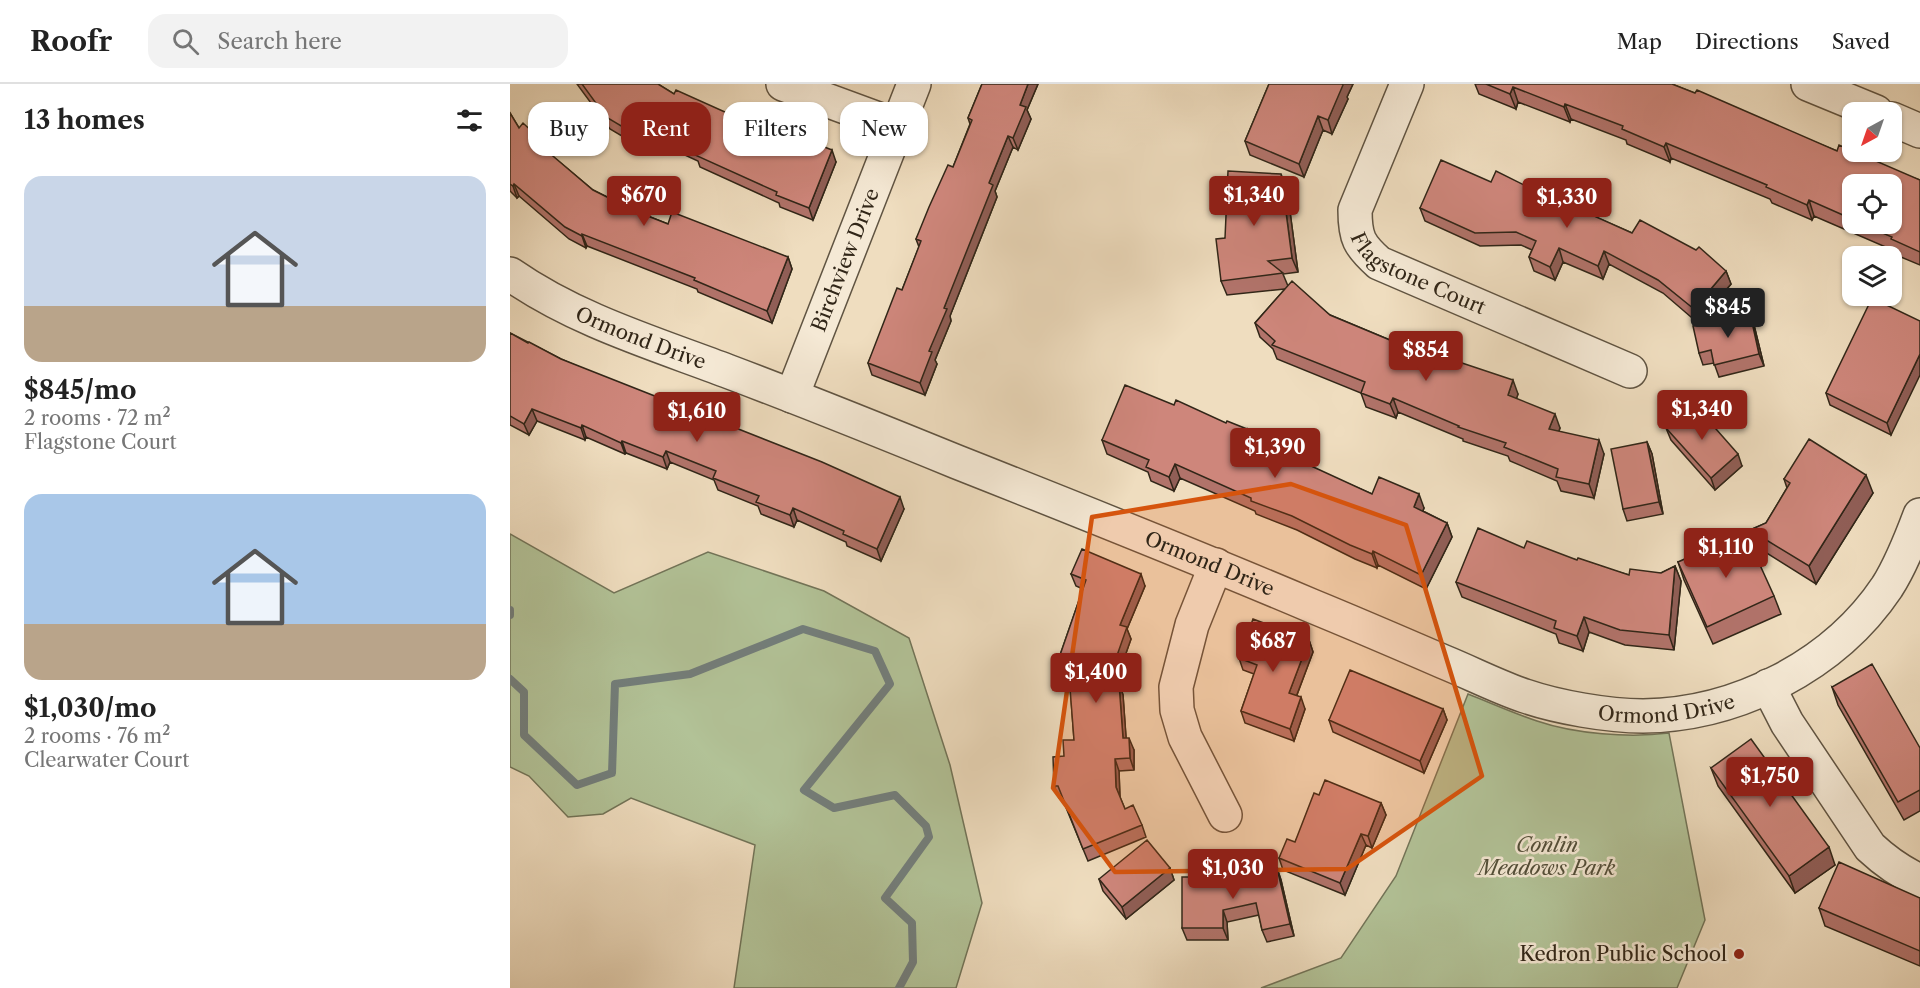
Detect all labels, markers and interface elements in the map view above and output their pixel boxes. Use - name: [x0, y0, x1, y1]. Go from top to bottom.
- search box: [148, 14, 568, 68]
- text: Roofr: [30, 24, 112, 58]
- icon: search: [169, 25, 202, 58]
- text: Search here: [217, 28, 342, 55]
- text: Map: [1617, 29, 1662, 54]
- text: Directions: [1695, 29, 1799, 54]
- text: Saved: [1832, 29, 1890, 54]
- chip: Buy: [528, 102, 609, 156]
- chip: Rent: [621, 102, 711, 156]
- chip: Filters: [723, 102, 828, 156]
- chip: New: [840, 102, 928, 156]
- north arrow: [1842, 102, 1902, 162]
- map controls: [1842, 102, 1902, 306]
- text: 13 homes: [24, 104, 145, 136]
- icon: filters: [453, 104, 486, 137]
- button: locate: [1842, 174, 1902, 234]
- pin: $670: [608, 176, 680, 227]
- pin: $1,340: [1205, 176, 1303, 227]
- pin: $1,330: [1518, 178, 1616, 229]
- text: $670: [621, 183, 667, 207]
- text: $1,340: [1223, 183, 1285, 207]
- street label: Birchview Drive: [806, 185, 884, 335]
- text: $1,330: [1536, 185, 1598, 209]
- icon: home: [201, 215, 309, 323]
- street label: Flagstone Court: [1346, 229, 1489, 319]
- button: layers: [1842, 246, 1902, 306]
- pin: $845: [1692, 288, 1764, 339]
- text: $845: [1705, 295, 1751, 319]
- street label: Ormond Drive: [572, 301, 709, 374]
- pin: $854: [1390, 331, 1462, 382]
- text: $854: [1403, 338, 1449, 362]
- text: $845/mo: [24, 374, 136, 406]
- pin: $1,340: [1653, 390, 1751, 441]
- pin: $1,610: [648, 392, 746, 443]
- text: $1,340: [1671, 397, 1733, 421]
- text: $1,610: [667, 399, 727, 423]
- text: 2 rooms · 72 m²: [24, 406, 171, 430]
- pin: $1,390: [1226, 428, 1324, 479]
- text: Flagstone Court: [24, 430, 176, 454]
- text: $1,390: [1244, 435, 1306, 459]
- street label: Ormond Drive: [1141, 526, 1278, 601]
- pin: $1,110: [1677, 528, 1775, 579]
- icon: home: [201, 533, 309, 641]
- text: $1,110: [1698, 535, 1754, 559]
- pin: $687: [1237, 622, 1309, 673]
- text: $687: [1250, 629, 1296, 653]
- pin: $1,400: [1047, 653, 1145, 704]
- text: $1,400: [1065, 660, 1128, 684]
- street label: Ormond Drive: [1597, 689, 1738, 728]
- text: $1,030/mo: [24, 692, 157, 724]
- text: 2 rooms · 76 m²: [24, 724, 170, 748]
- text: Clearwater Court: [24, 748, 189, 772]
- pin: $1,750: [1721, 757, 1819, 808]
- text: $1,750: [1740, 764, 1800, 788]
- park label: Conlin Meadows Park: [1477, 833, 1616, 880]
- pin: $1,030: [1184, 849, 1282, 900]
- text: $1,030: [1202, 856, 1264, 880]
- place label: Kedron Public School: [1519, 942, 1727, 966]
- marker: Kedron Public School: [1732, 947, 1746, 961]

